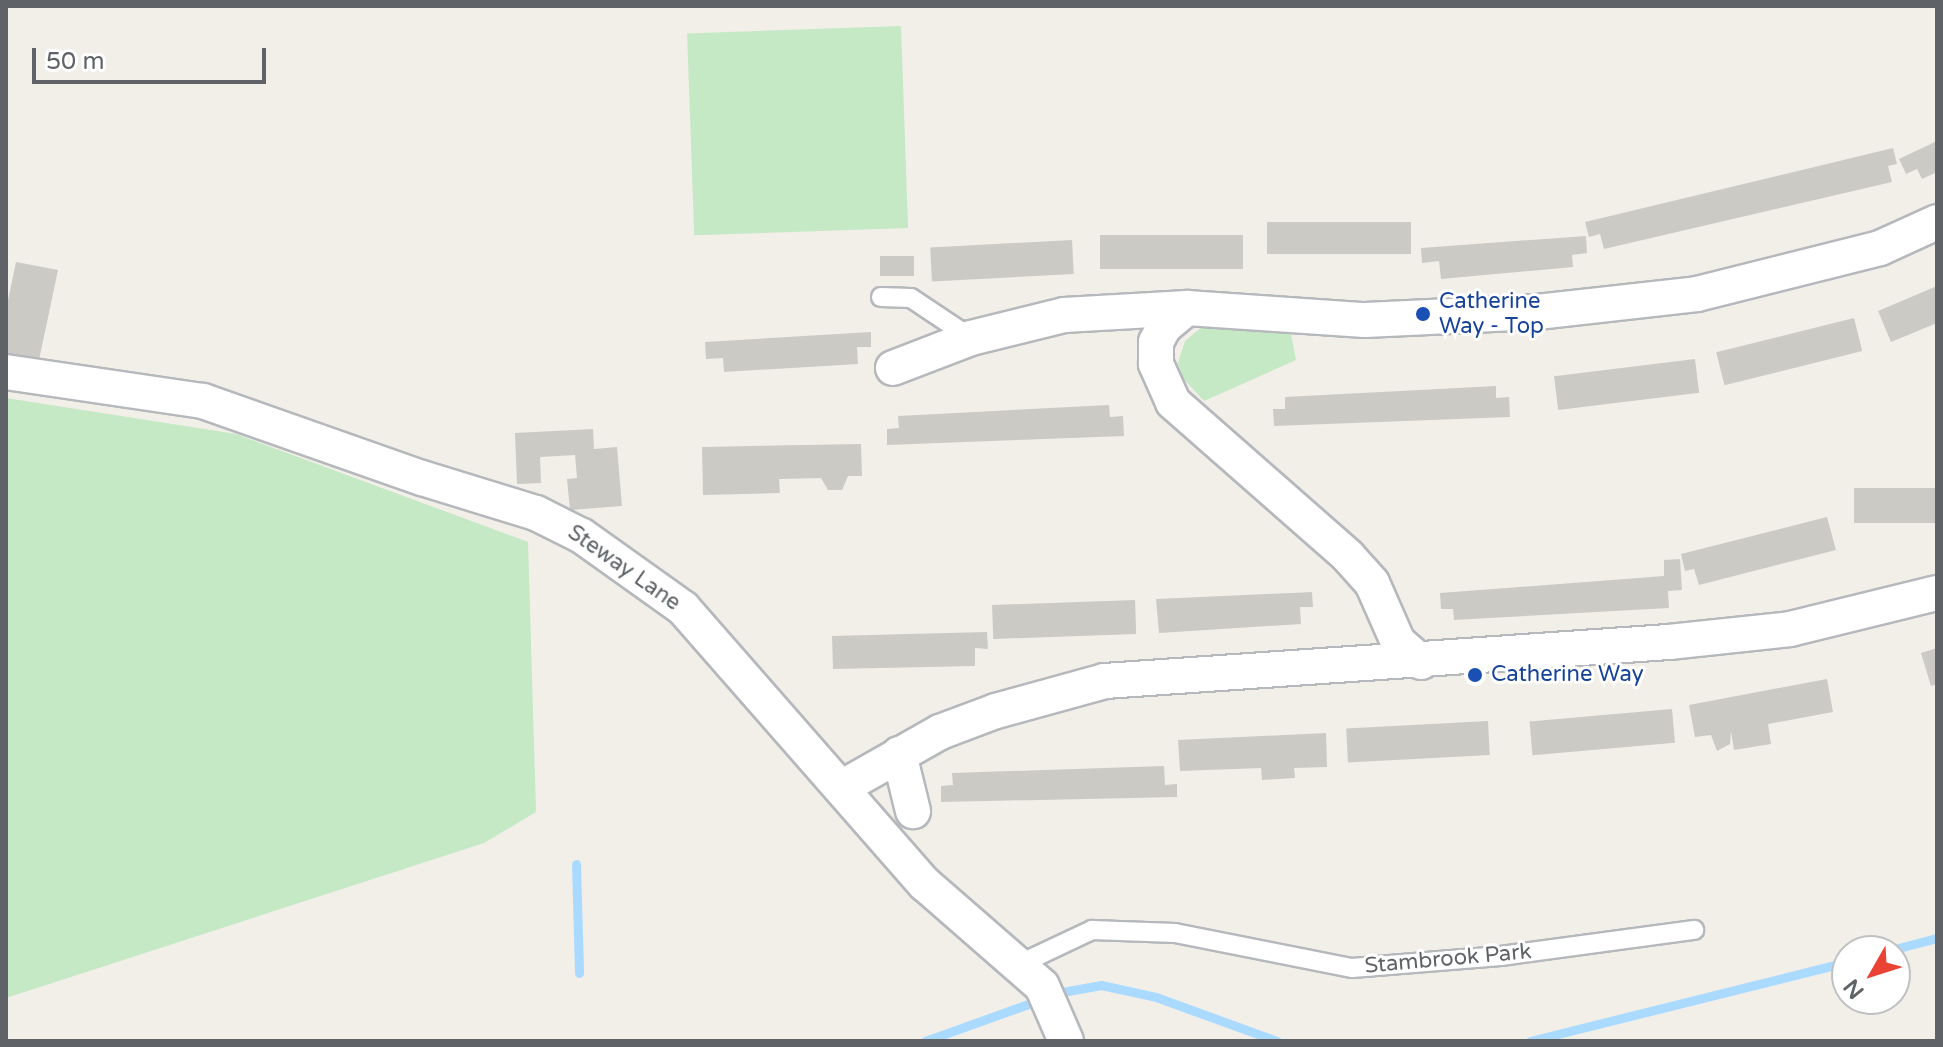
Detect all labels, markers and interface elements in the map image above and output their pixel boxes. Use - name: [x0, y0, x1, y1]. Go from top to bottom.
- scale bar: [36, 32, 270, 82]
- text: 50 m: [46, 47, 104, 76]
- place label: Catherine Way - Top: [1439, 288, 1544, 340]
- marker: Catherine Way - Top: [1414, 305, 1432, 323]
- street label: Steway Lane: [563, 519, 685, 617]
- place label: Catherine Way: [1491, 662, 1643, 688]
- marker: Catherine Way: [1466, 666, 1484, 684]
- north arrow: [1831, 935, 1911, 1015]
- street label: Stambrook Park: [1363, 939, 1533, 979]
- text: N: [1838, 974, 1870, 1004]

